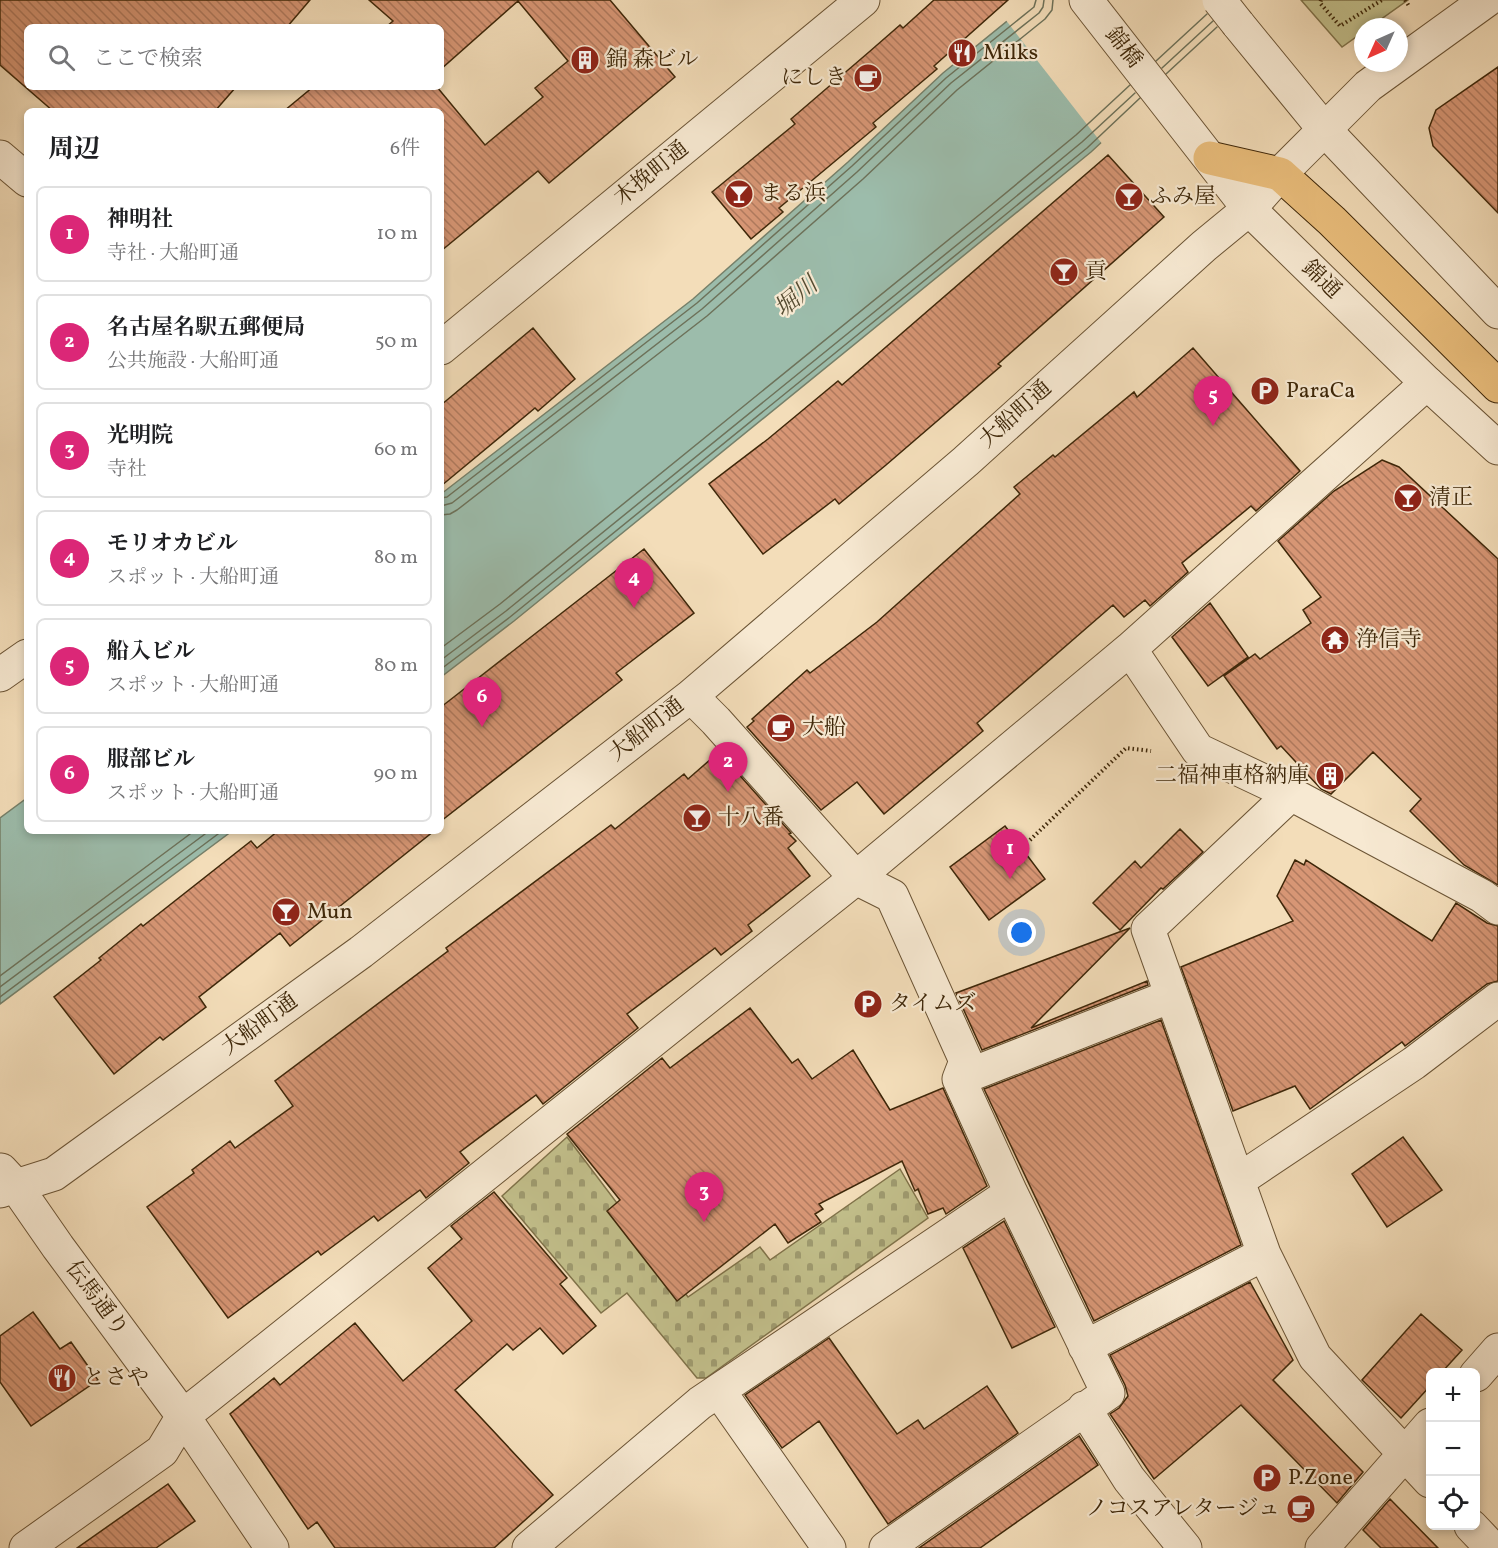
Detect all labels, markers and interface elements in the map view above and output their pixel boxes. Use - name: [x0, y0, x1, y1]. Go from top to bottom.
- north arrow: [1354, 18, 1408, 72]
- street label: 錦橋: [1097, 21, 1149, 75]
- search box: [24, 24, 444, 90]
- restaurant icon: Milks: [946, 37, 978, 69]
- place label: Milks: [983, 38, 1038, 69]
- icon: search: [45, 41, 78, 74]
- text: ここで検索: [93, 44, 203, 75]
- building icon: 錦 森ビル: [569, 44, 601, 76]
- place label: 錦 森ビル: [606, 45, 698, 76]
- cafe icon: にしき: [852, 62, 884, 94]
- place label: にしき: [781, 63, 847, 94]
- text: 周辺: [48, 132, 100, 168]
- street label: 木挽町通: [608, 134, 696, 214]
- text: 6件: [390, 135, 420, 163]
- bar icon: まる浜: [723, 178, 755, 210]
- place label: まる浜: [760, 179, 826, 210]
- bar icon: ふみ屋: [1113, 181, 1145, 213]
- place label: ふみ屋: [1150, 182, 1216, 213]
- text: 神明社: [107, 205, 173, 236]
- text: 1: [65, 220, 74, 248]
- text: 10 m: [377, 220, 418, 248]
- text: 寺社 · 大船町通: [107, 240, 239, 268]
- street label: 錦通: [1294, 254, 1348, 306]
- bar icon: 貢: [1048, 256, 1080, 288]
- place label: 貢: [1085, 257, 1107, 288]
- water label: 堀川: [768, 268, 829, 326]
- text: 名古屋名駅五郵便局: [107, 313, 305, 344]
- text: 2: [64, 328, 75, 356]
- text: 50 m: [375, 328, 418, 356]
- text: 公共施設 · 大船町通: [107, 348, 279, 376]
- street label: 大船町通: [973, 374, 1059, 456]
- parking icon: ParaCa: [1249, 375, 1281, 407]
- pin: 5: [1194, 376, 1232, 426]
- place label: ParaCa: [1286, 376, 1355, 407]
- text: 光明院: [107, 421, 173, 452]
- text: 3: [64, 436, 75, 464]
- text: 60 m: [374, 436, 418, 464]
- text: 寺社: [107, 456, 147, 484]
- bar icon: 清正: [1392, 482, 1424, 514]
- place label: 清正: [1429, 483, 1473, 514]
- text: モリオカビル: [107, 529, 238, 560]
- text: 4: [63, 544, 76, 572]
- text: 80 m: [374, 544, 418, 572]
- pin: 4: [614, 558, 654, 608]
- text: スポット · 大船町通: [107, 564, 279, 592]
- temple icon: 浄信寺: [1319, 624, 1351, 656]
- place label: 浄信寺: [1356, 625, 1422, 656]
- text: 船入ビル: [107, 637, 195, 668]
- text: 5: [65, 652, 74, 680]
- text: 80 m: [374, 652, 418, 680]
- text: スポット · 大船町通: [107, 672, 279, 700]
- pin: 6: [462, 678, 502, 727]
- street label: 大船町通: [603, 691, 691, 769]
- cafe icon: 大船: [765, 712, 797, 744]
- place label: 大船: [802, 713, 846, 744]
- pin: 2: [708, 742, 748, 792]
- text: 服部ビル: [107, 745, 195, 776]
- text: 6: [64, 760, 75, 788]
- text: 90 m: [374, 760, 418, 788]
- building icon: 二福神車格納庫: [1314, 760, 1346, 792]
- place label: 二福神車格納庫: [1155, 761, 1309, 792]
- text: スポット · 大船町通: [107, 780, 279, 808]
- bar icon: 十八番: [681, 802, 713, 834]
- place label: 十八番: [718, 803, 784, 834]
- pin: 1: [990, 830, 1030, 879]
- bar icon: Mun: [270, 896, 302, 928]
- place label: Mun: [307, 897, 353, 928]
- your location: [1007, 918, 1036, 947]
- street label: 大船町通: [215, 987, 305, 1063]
- parking icon: タイムズ: [852, 988, 884, 1020]
- place label: タイムズ: [889, 989, 977, 1020]
- pin: 3: [684, 1172, 724, 1222]
- street label: 伝馬通り: [57, 1255, 135, 1343]
- restaurant icon: とさや: [46, 1362, 78, 1394]
- place label: とさや: [83, 1363, 149, 1394]
- map controls: [1426, 1368, 1480, 1530]
- button: +: [1426, 1368, 1480, 1422]
- button: −: [1426, 1422, 1480, 1476]
- parking icon: P.Zone: [1251, 1462, 1283, 1494]
- place label: P.Zone: [1288, 1463, 1353, 1494]
- button: locate: [1426, 1476, 1480, 1530]
- cafe icon: ノコスアレタージュ: [1285, 1493, 1317, 1525]
- place label: ノコスアレタージュ: [1086, 1494, 1280, 1525]

